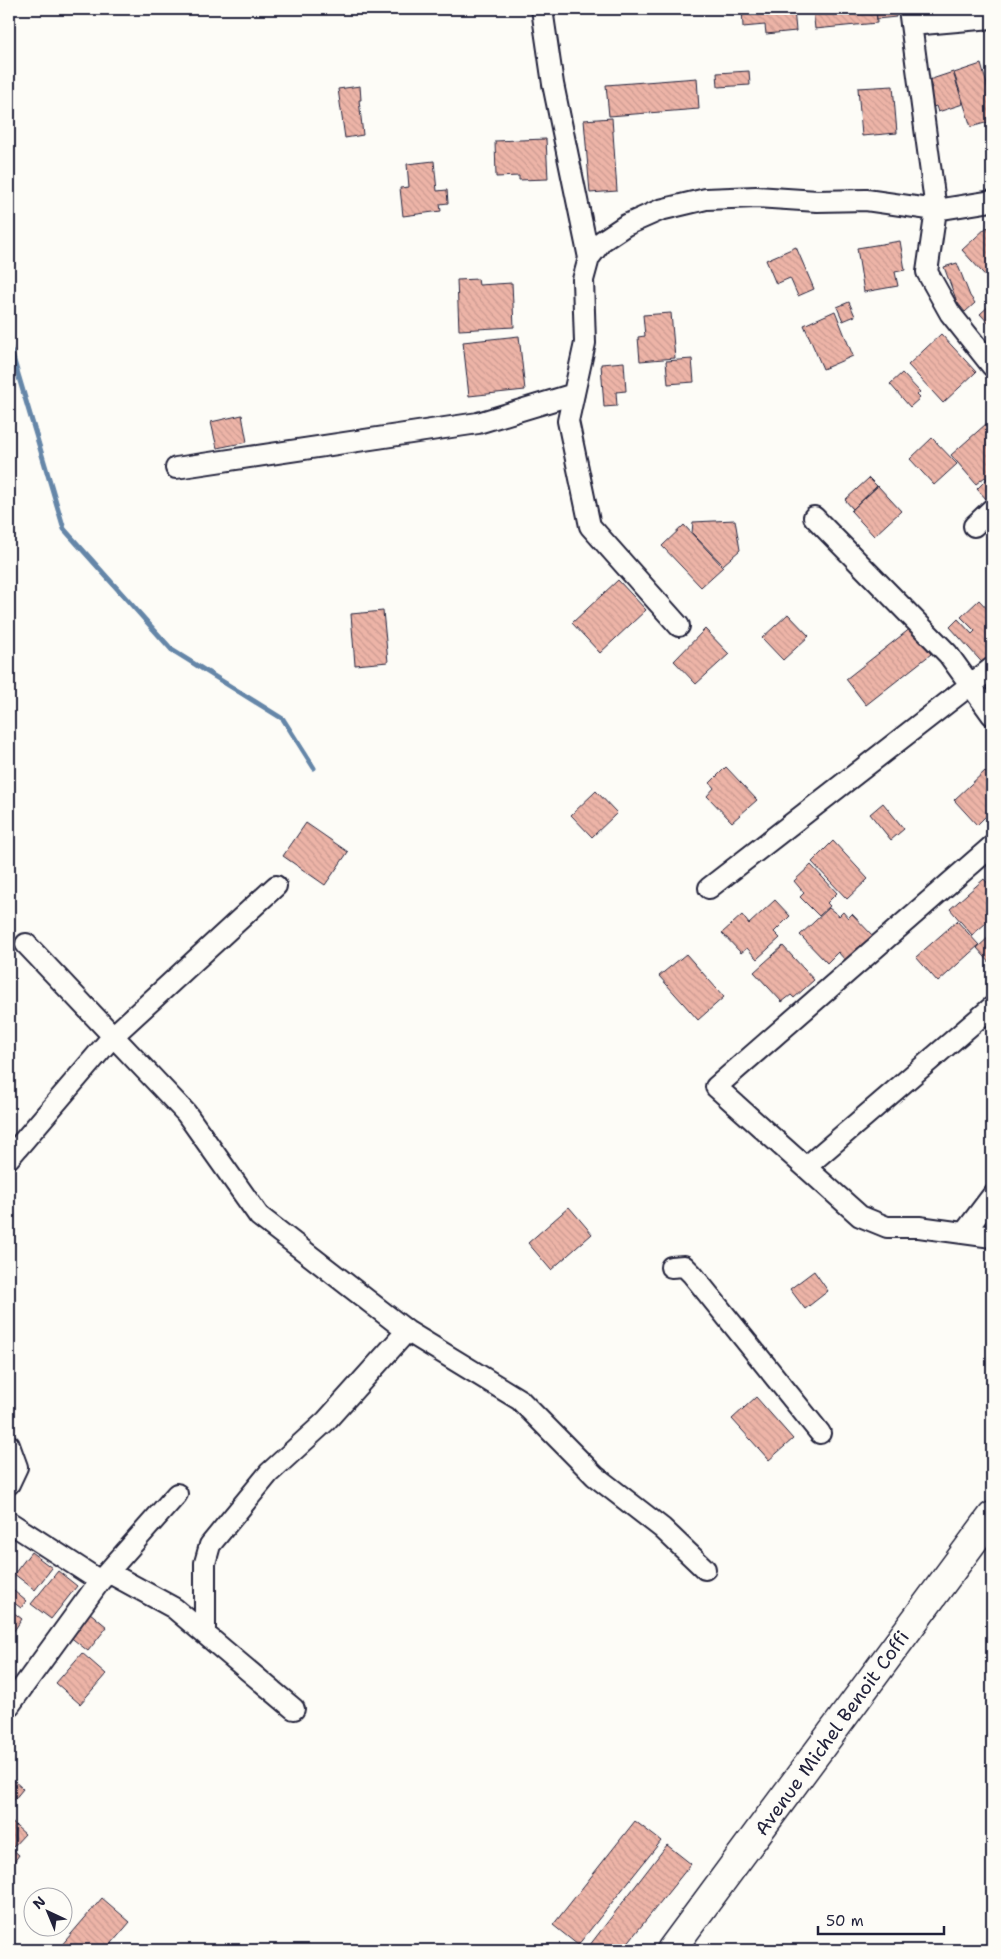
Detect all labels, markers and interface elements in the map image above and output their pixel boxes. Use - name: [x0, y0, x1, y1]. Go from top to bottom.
- street label: Avenue Michel Benoit Coffi: [749, 1626, 915, 1840]
- north arrow: [22, 1886, 72, 1936]
- text: N: [29, 1892, 49, 1913]
- scale bar: [818, 1904, 945, 1936]
- text: 50 m: [826, 1911, 864, 1931]

